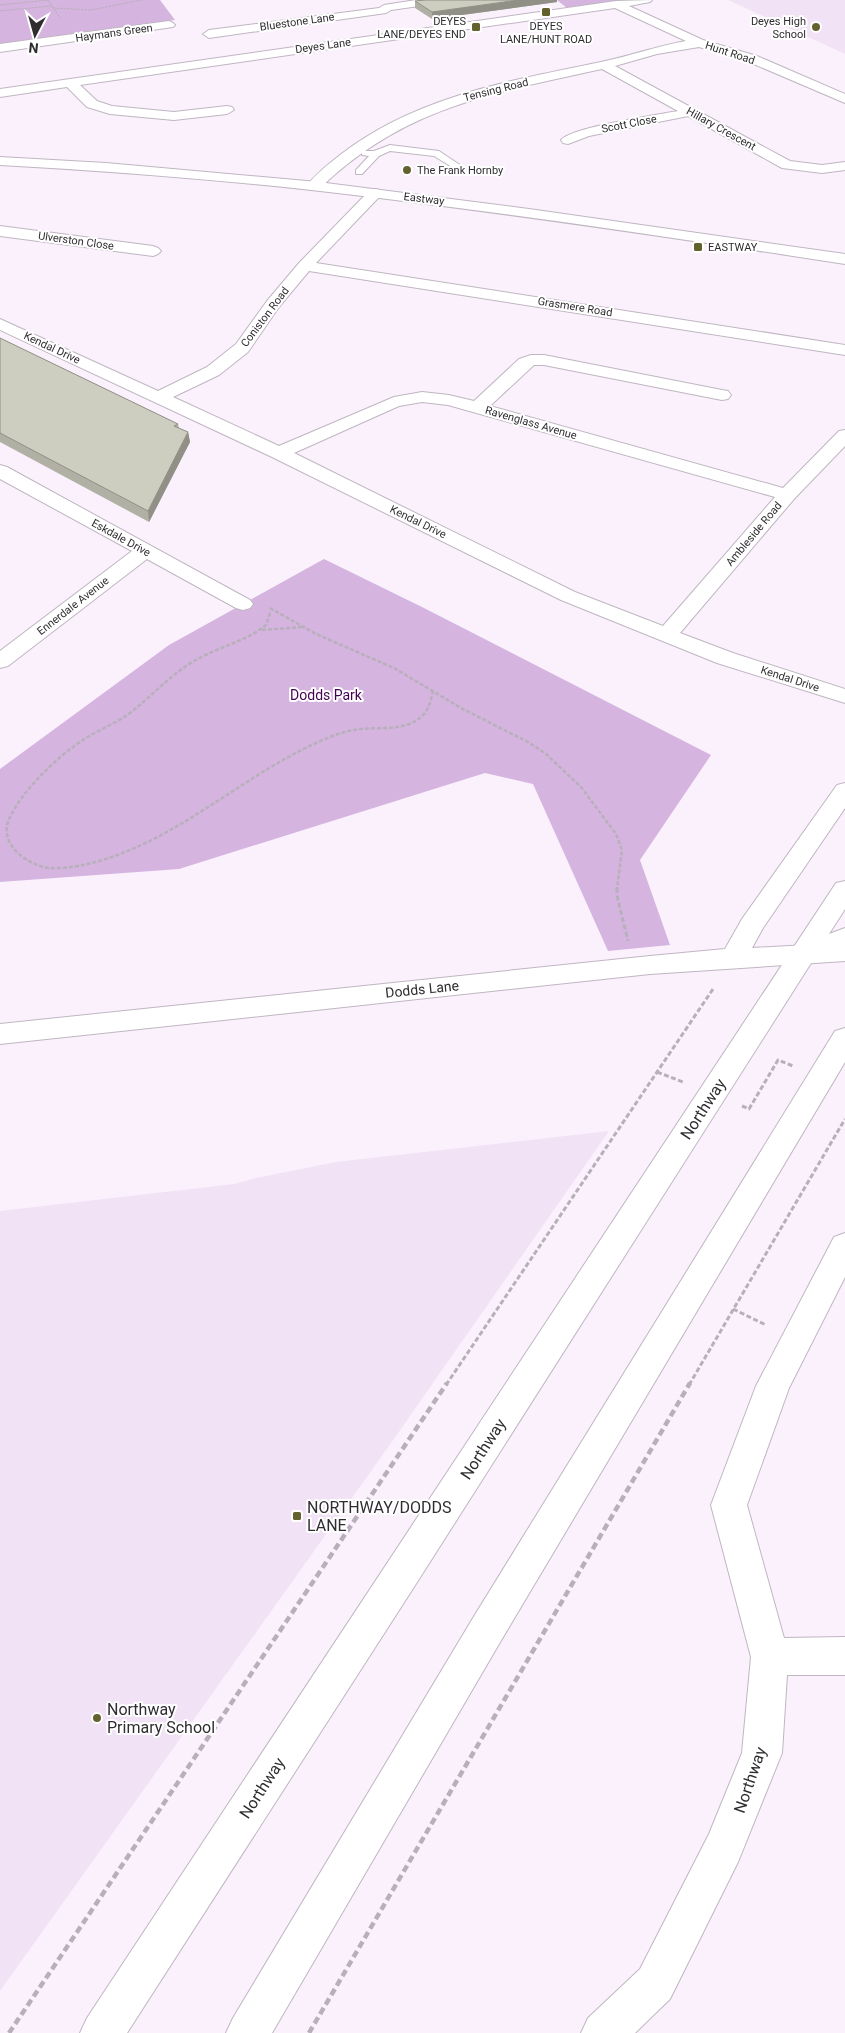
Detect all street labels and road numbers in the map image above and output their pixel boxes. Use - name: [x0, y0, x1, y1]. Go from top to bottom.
- street label: Bluestone Lane: [259, 10, 335, 34]
- street label: Haymans Green: [75, 21, 153, 45]
- street label: Deyes Lane: [294, 36, 352, 56]
- street label: Hunt Road: [703, 39, 757, 67]
- street label: Tensing Road: [462, 76, 530, 104]
- street label: Hillary Crescent: [684, 105, 758, 154]
- street label: Scott Close: [600, 112, 658, 136]
- street label: Eastway: [403, 190, 446, 208]
- street label: Ulverston Close: [37, 229, 115, 253]
- street label: Coniston Road: [238, 284, 292, 350]
- street label: Grasmere Road: [537, 295, 613, 319]
- street label: Kendal Drive: [22, 329, 83, 367]
- street label: Ravenglass Avenue: [484, 404, 578, 442]
- street label: Ambleside Road: [723, 499, 785, 569]
- street label: Kendal Drive: [388, 503, 448, 541]
- street label: Eskdale Drive: [89, 516, 153, 560]
- street label: Ennerdale Avenue: [35, 574, 112, 638]
- street label: Kendal Drive: [759, 663, 821, 695]
- street label: Dodds Lane: [384, 977, 460, 1001]
- street label: Northway: [676, 1075, 730, 1143]
- street label: Northway: [456, 1415, 510, 1483]
- street label: Northway: [730, 1744, 770, 1816]
- street label: Northway: [235, 1754, 289, 1822]

